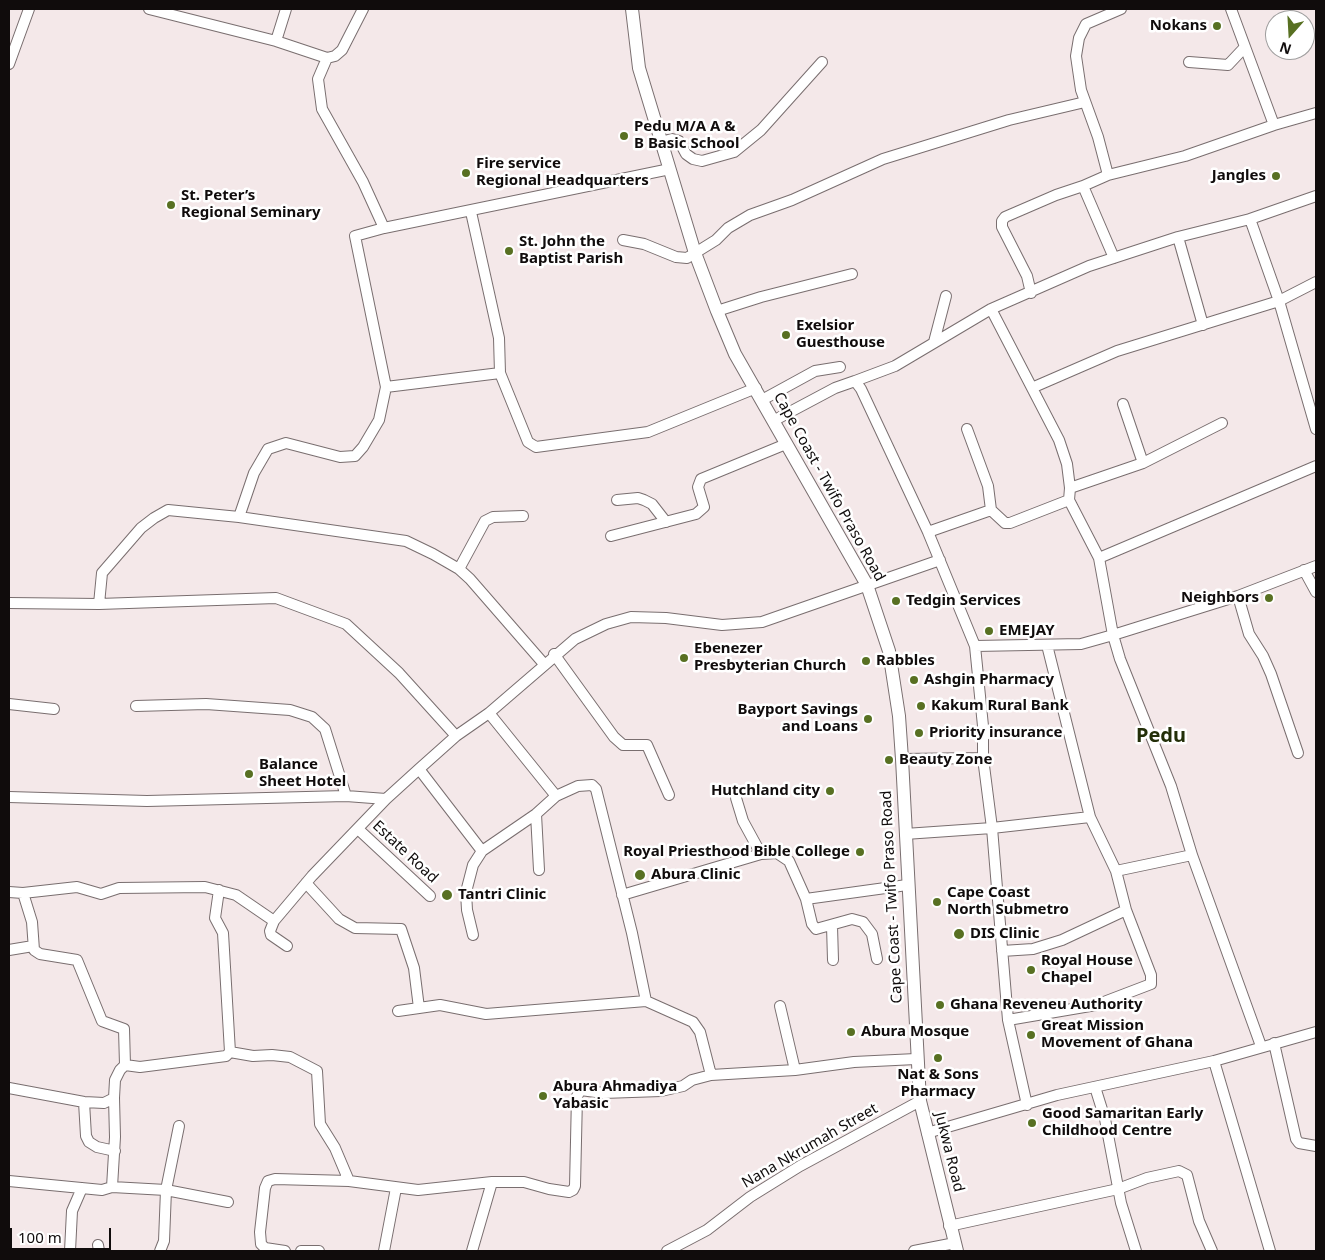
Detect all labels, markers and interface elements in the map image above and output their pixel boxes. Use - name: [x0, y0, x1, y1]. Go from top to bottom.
- north arrow: [1265, 10, 1315, 60]
- place label: Nokans: [1150, 17, 1207, 35]
- marker: Nokans: [1211, 20, 1223, 32]
- text: N: [1277, 38, 1294, 60]
- place label: Pedu M/A A & B Basic School: [634, 118, 739, 153]
- marker: Pedu M/A A & B Basic School: [618, 130, 630, 142]
- place label: Fire service Regional Headquarters: [476, 155, 649, 190]
- marker: Fire service Regional Headquarters: [460, 167, 472, 179]
- place label: Jangles: [1212, 167, 1266, 185]
- marker: Jangles: [1270, 170, 1282, 182]
- place label: St. Peter’s Regional Seminary: [181, 187, 321, 222]
- marker: St. Peter’s Regional Seminary: [165, 199, 177, 211]
- place label: St. John the Baptist Parish: [519, 233, 623, 268]
- marker: St. John the Baptist Parish: [503, 245, 515, 257]
- place label: Exelsior Guesthouse: [796, 317, 885, 352]
- marker: Exelsior Guesthouse: [780, 329, 792, 341]
- street label: Cape Coast - Twifo Praso Road: [769, 389, 889, 585]
- place label: Neighbors: [1181, 589, 1259, 607]
- place label: Tedgin Services: [906, 592, 1021, 610]
- marker: Neighbors: [1263, 592, 1275, 604]
- marker: Tedgin Services: [890, 595, 902, 607]
- place label: EMEJAY: [999, 622, 1055, 640]
- marker: EMEJAY: [983, 625, 995, 637]
- place label: Ebenezer Presbyterian Church: [694, 640, 846, 675]
- marker: Ebenezer Presbyterian Church: [678, 652, 690, 664]
- place label: Rabbles: [876, 652, 935, 670]
- marker: Rabbles: [860, 655, 872, 667]
- place label: Ashgin Pharmacy: [924, 671, 1054, 689]
- marker: Ashgin Pharmacy: [908, 674, 920, 686]
- place label: Kakum Rural Bank: [931, 697, 1069, 715]
- marker: Kakum Rural Bank: [915, 700, 927, 712]
- place label: Bayport Savings and Loans: [737, 701, 858, 736]
- marker: Bayport Savings and Loans: [862, 713, 874, 725]
- place label: Priority insurance: [929, 724, 1062, 742]
- district label: Pedu: [1136, 724, 1186, 748]
- marker: Priority insurance: [913, 727, 925, 739]
- place label: Beauty Zone: [899, 751, 992, 769]
- marker: Beauty Zone: [883, 754, 895, 766]
- place label: Balance Sheet Hotel: [259, 756, 346, 791]
- marker: Balance Sheet Hotel: [243, 768, 255, 780]
- place label: Hutchland city: [711, 782, 820, 800]
- marker: Hutchland city: [824, 785, 836, 797]
- street label: Cape Coast - Twifo Praso Road: [877, 790, 907, 1004]
- street label: Estate Road: [368, 817, 442, 887]
- place label: Royal Priesthood Bible College: [623, 843, 850, 861]
- marker: Royal Priesthood Bible College: [854, 846, 866, 858]
- place label: Abura Clinic: [651, 866, 740, 884]
- marker: Abura Clinic: [633, 868, 647, 882]
- place label: Cape Coast North Submetro: [947, 884, 1069, 919]
- place label: Tantri Clinic: [458, 886, 546, 904]
- marker: Tantri Clinic: [440, 888, 454, 902]
- marker: Cape Coast North Submetro: [931, 896, 943, 908]
- place label: DIS Clinic: [970, 925, 1040, 943]
- marker: DIS Clinic: [952, 927, 966, 941]
- place label: Royal House Chapel: [1041, 952, 1133, 987]
- marker: Royal House Chapel: [1025, 964, 1037, 976]
- place label: Ghana Reveneu Authority: [950, 996, 1143, 1014]
- marker: Ghana Reveneu Authority: [934, 999, 946, 1011]
- place label: Great Mission Movement of Ghana: [1041, 1017, 1193, 1052]
- place label: Abura Mosque: [861, 1023, 969, 1041]
- marker: Abura Mosque: [845, 1026, 857, 1038]
- marker: Great Mission Movement of Ghana: [1025, 1029, 1037, 1041]
- marker: Nat & Sons Pharmacy: [932, 1052, 944, 1064]
- place label: Nat & Sons Pharmacy: [897, 1066, 979, 1101]
- place label: Abura Ahmadiya Yabasic: [553, 1078, 677, 1113]
- marker: Abura Ahmadiya Yabasic: [537, 1090, 549, 1102]
- street label: Nana Nkrumah Street: [739, 1100, 881, 1192]
- place label: Good Samaritan Early Childhood Centre: [1042, 1105, 1203, 1140]
- street label: Jukwa Road: [930, 1110, 968, 1194]
- marker: Good Samaritan Early Childhood Centre: [1026, 1117, 1038, 1129]
- scale bar: [12, 1218, 114, 1250]
- text: 100 m: [18, 1227, 62, 1247]

